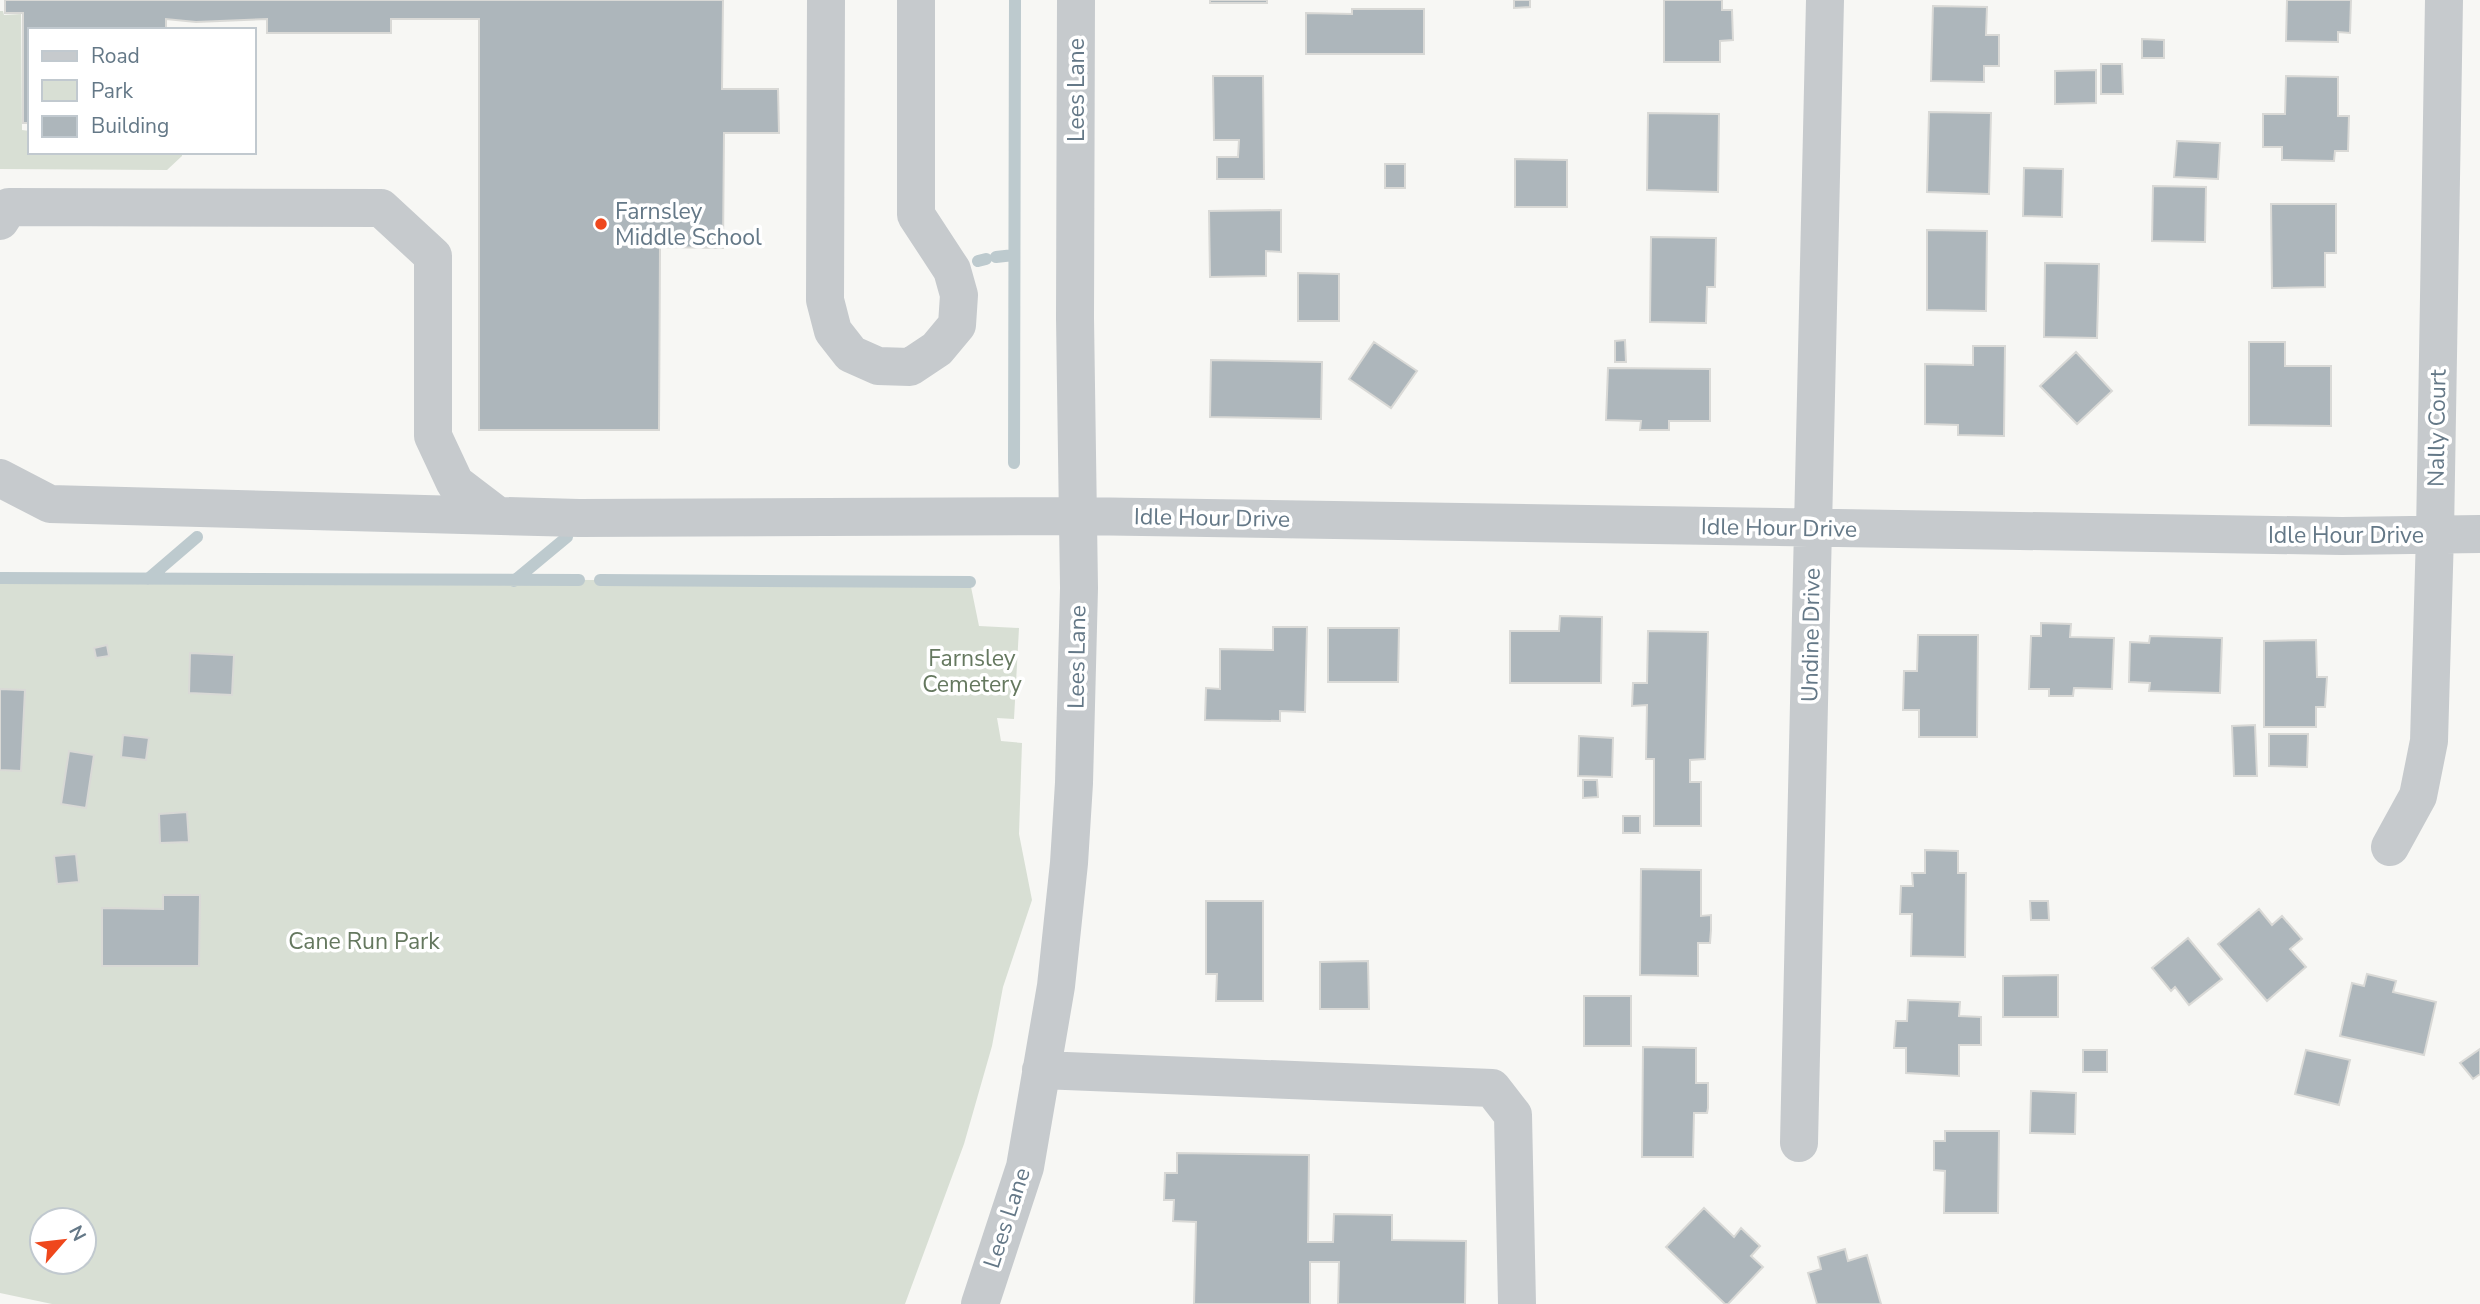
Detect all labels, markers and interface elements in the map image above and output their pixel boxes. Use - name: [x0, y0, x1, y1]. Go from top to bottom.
- legend: [28, 28, 256, 154]
- street label: Lees Lane: [1061, 38, 1092, 142]
- text: Road: [91, 42, 140, 70]
- text: Park: [91, 77, 133, 105]
- text: Building: [91, 112, 169, 140]
- place label: Farnsley Middle School: [615, 196, 762, 253]
- marker: Farnsley Middle School: [593, 216, 609, 232]
- street label: Nally Court: [2420, 368, 2454, 487]
- street label: Idle Hour Drive: [1134, 501, 1290, 535]
- street label: Idle Hour Drive: [1701, 511, 1857, 545]
- street label: Idle Hour Drive: [2268, 520, 2424, 551]
- street label: Undine Drive: [1794, 568, 1828, 702]
- street label: Lees Lane: [1061, 605, 1093, 709]
- park label: Farnsley Cemetery: [922, 643, 1022, 700]
- park label: Cane Run Park: [288, 926, 440, 957]
- street label: Lees Lane: [976, 1164, 1038, 1272]
- north arrow: [28, 1206, 98, 1276]
- text: N: [62, 1221, 92, 1246]

